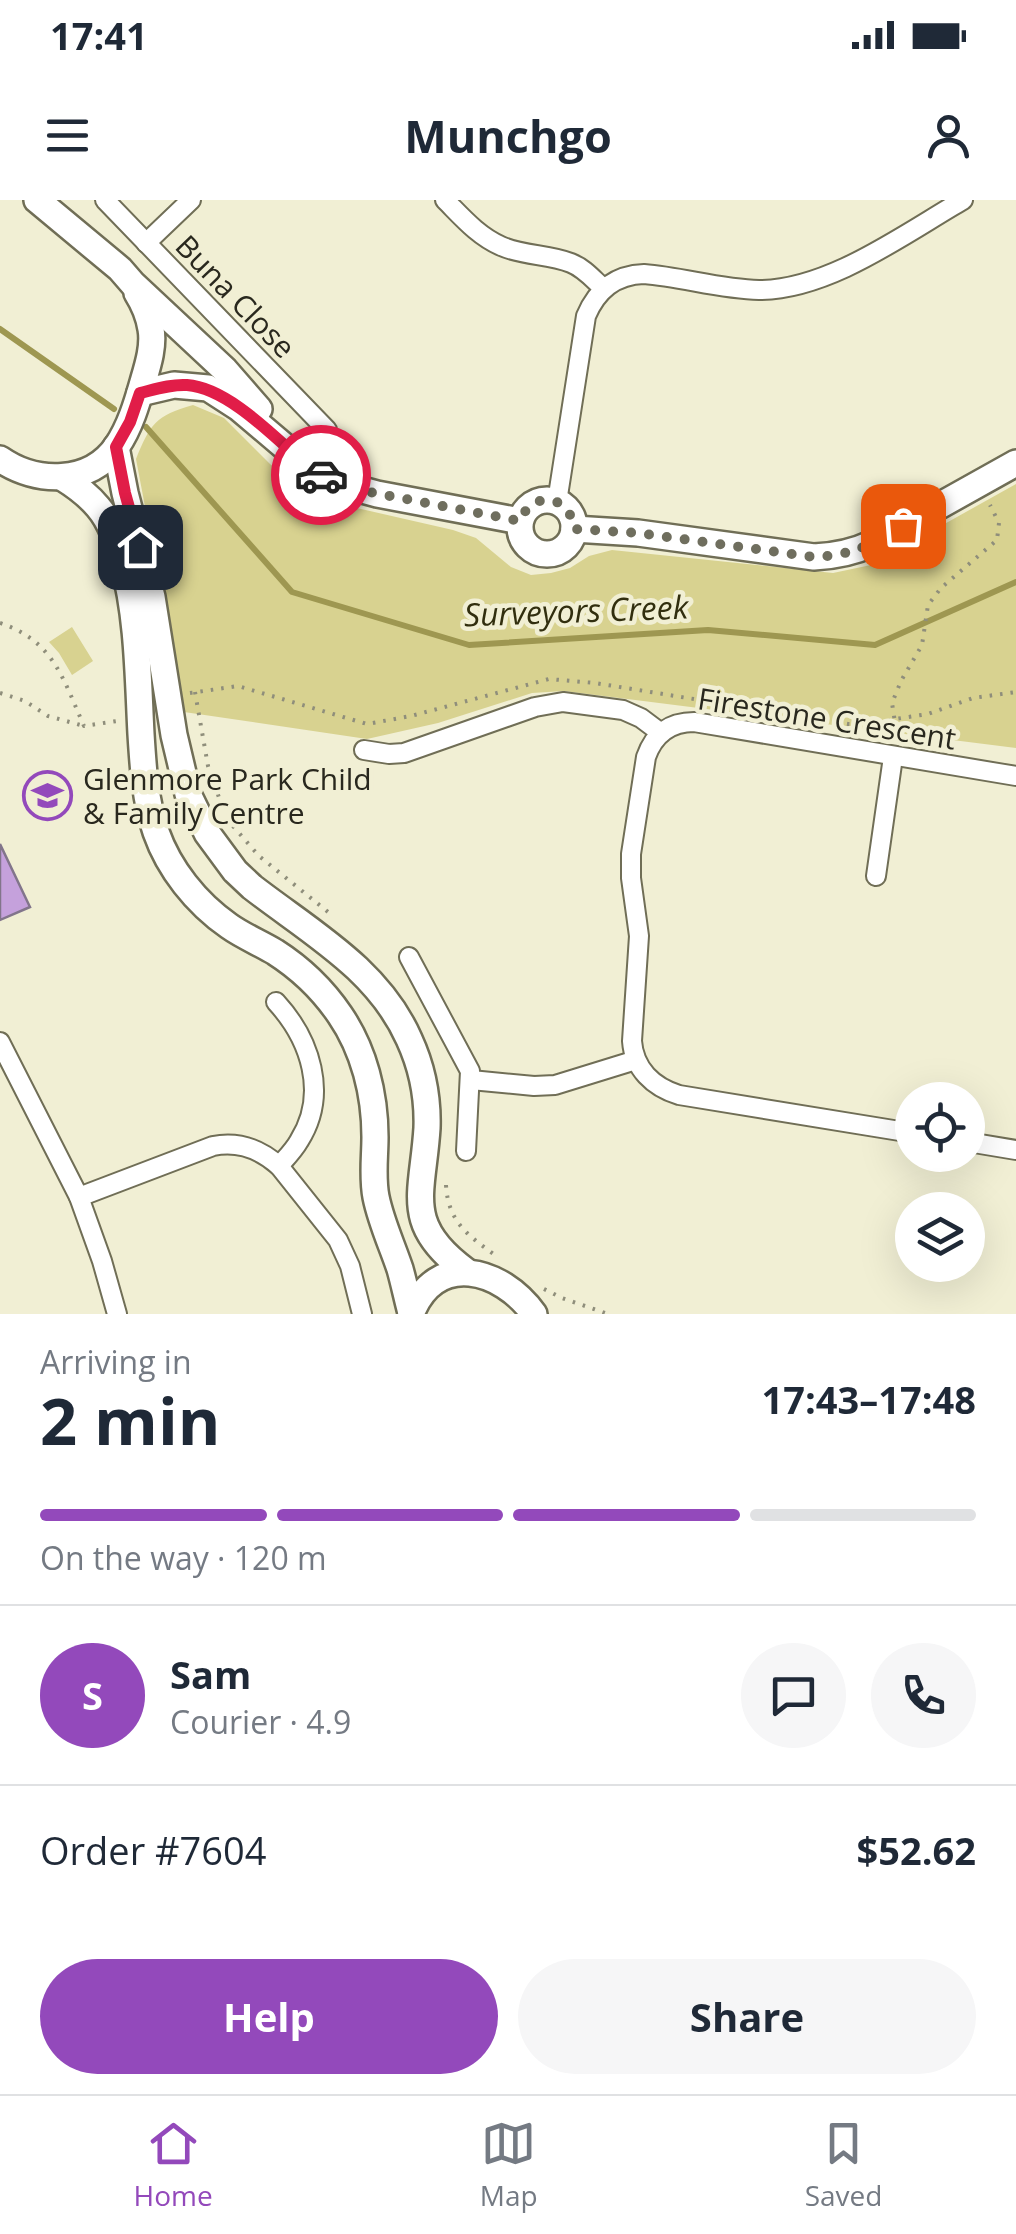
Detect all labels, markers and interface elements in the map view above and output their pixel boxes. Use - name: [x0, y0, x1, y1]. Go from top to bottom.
- text: 17:41: [50, 9, 148, 61]
- text: Munchgo: [404, 105, 612, 166]
- icon: menu: [40, 108, 95, 163]
- icon: person: [921, 108, 976, 163]
- street label: Buna Close: [167, 226, 305, 366]
- courier: [271, 425, 371, 525]
- icon: car: [294, 448, 349, 503]
- pin: [861, 484, 946, 569]
- icon: bag: [876, 499, 931, 554]
- pin: [98, 505, 183, 590]
- icon: home: [113, 520, 168, 575]
- water label: Surveyors Creek: [463, 585, 690, 635]
- street label: Firestone Crescent: [695, 677, 959, 759]
- place label: Glenmore Park Child & Family Centre: [83, 758, 372, 833]
- school or university icon: Glenmore Park Child & Family Centre: [22, 769, 74, 821]
- map controls: [895, 1082, 985, 1282]
- button: locate: [895, 1082, 985, 1172]
- button: layers: [895, 1192, 985, 1282]
- text: Arriving in: [40, 1340, 192, 1383]
- text: 17:43–17:48: [762, 1373, 976, 1425]
- text: 2 min: [40, 1376, 220, 1464]
- text: On the way · 120 m: [40, 1536, 327, 1579]
- button: chat: [741, 1643, 846, 1748]
- button: phone: [871, 1643, 976, 1748]
- text: Sam: [170, 1648, 251, 1700]
- text: S: [82, 1669, 103, 1721]
- text: Courier · 4.9: [170, 1700, 351, 1743]
- text: Order #7604: [40, 1824, 267, 1876]
- text: $52.62: [857, 1824, 976, 1876]
- button: Help: [40, 1959, 498, 2074]
- button: Share: [518, 1959, 976, 2074]
- tab: Home: [134, 2116, 213, 2214]
- tab: Map: [480, 2116, 538, 2214]
- tab: Saved: [805, 2116, 882, 2214]

